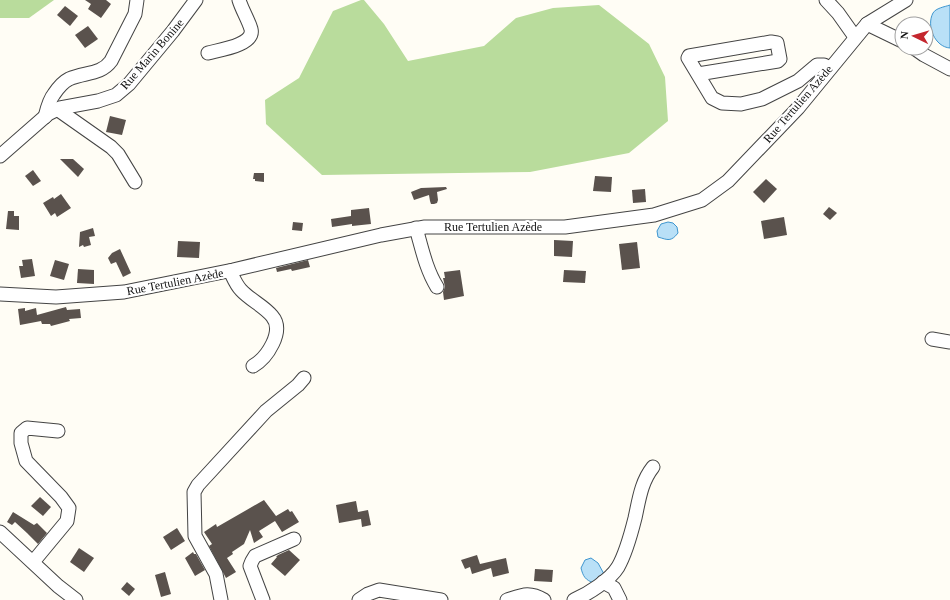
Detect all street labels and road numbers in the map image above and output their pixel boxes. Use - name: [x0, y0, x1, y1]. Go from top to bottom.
- street label: Rue Marin Bonine: [117, 16, 187, 92]
- street label: Rue Tertulien Azède: [760, 62, 836, 146]
- street label: Rue Tertulien Azède: [444, 220, 542, 234]
- street label: Rue Tertulien Azède: [125, 266, 225, 298]

